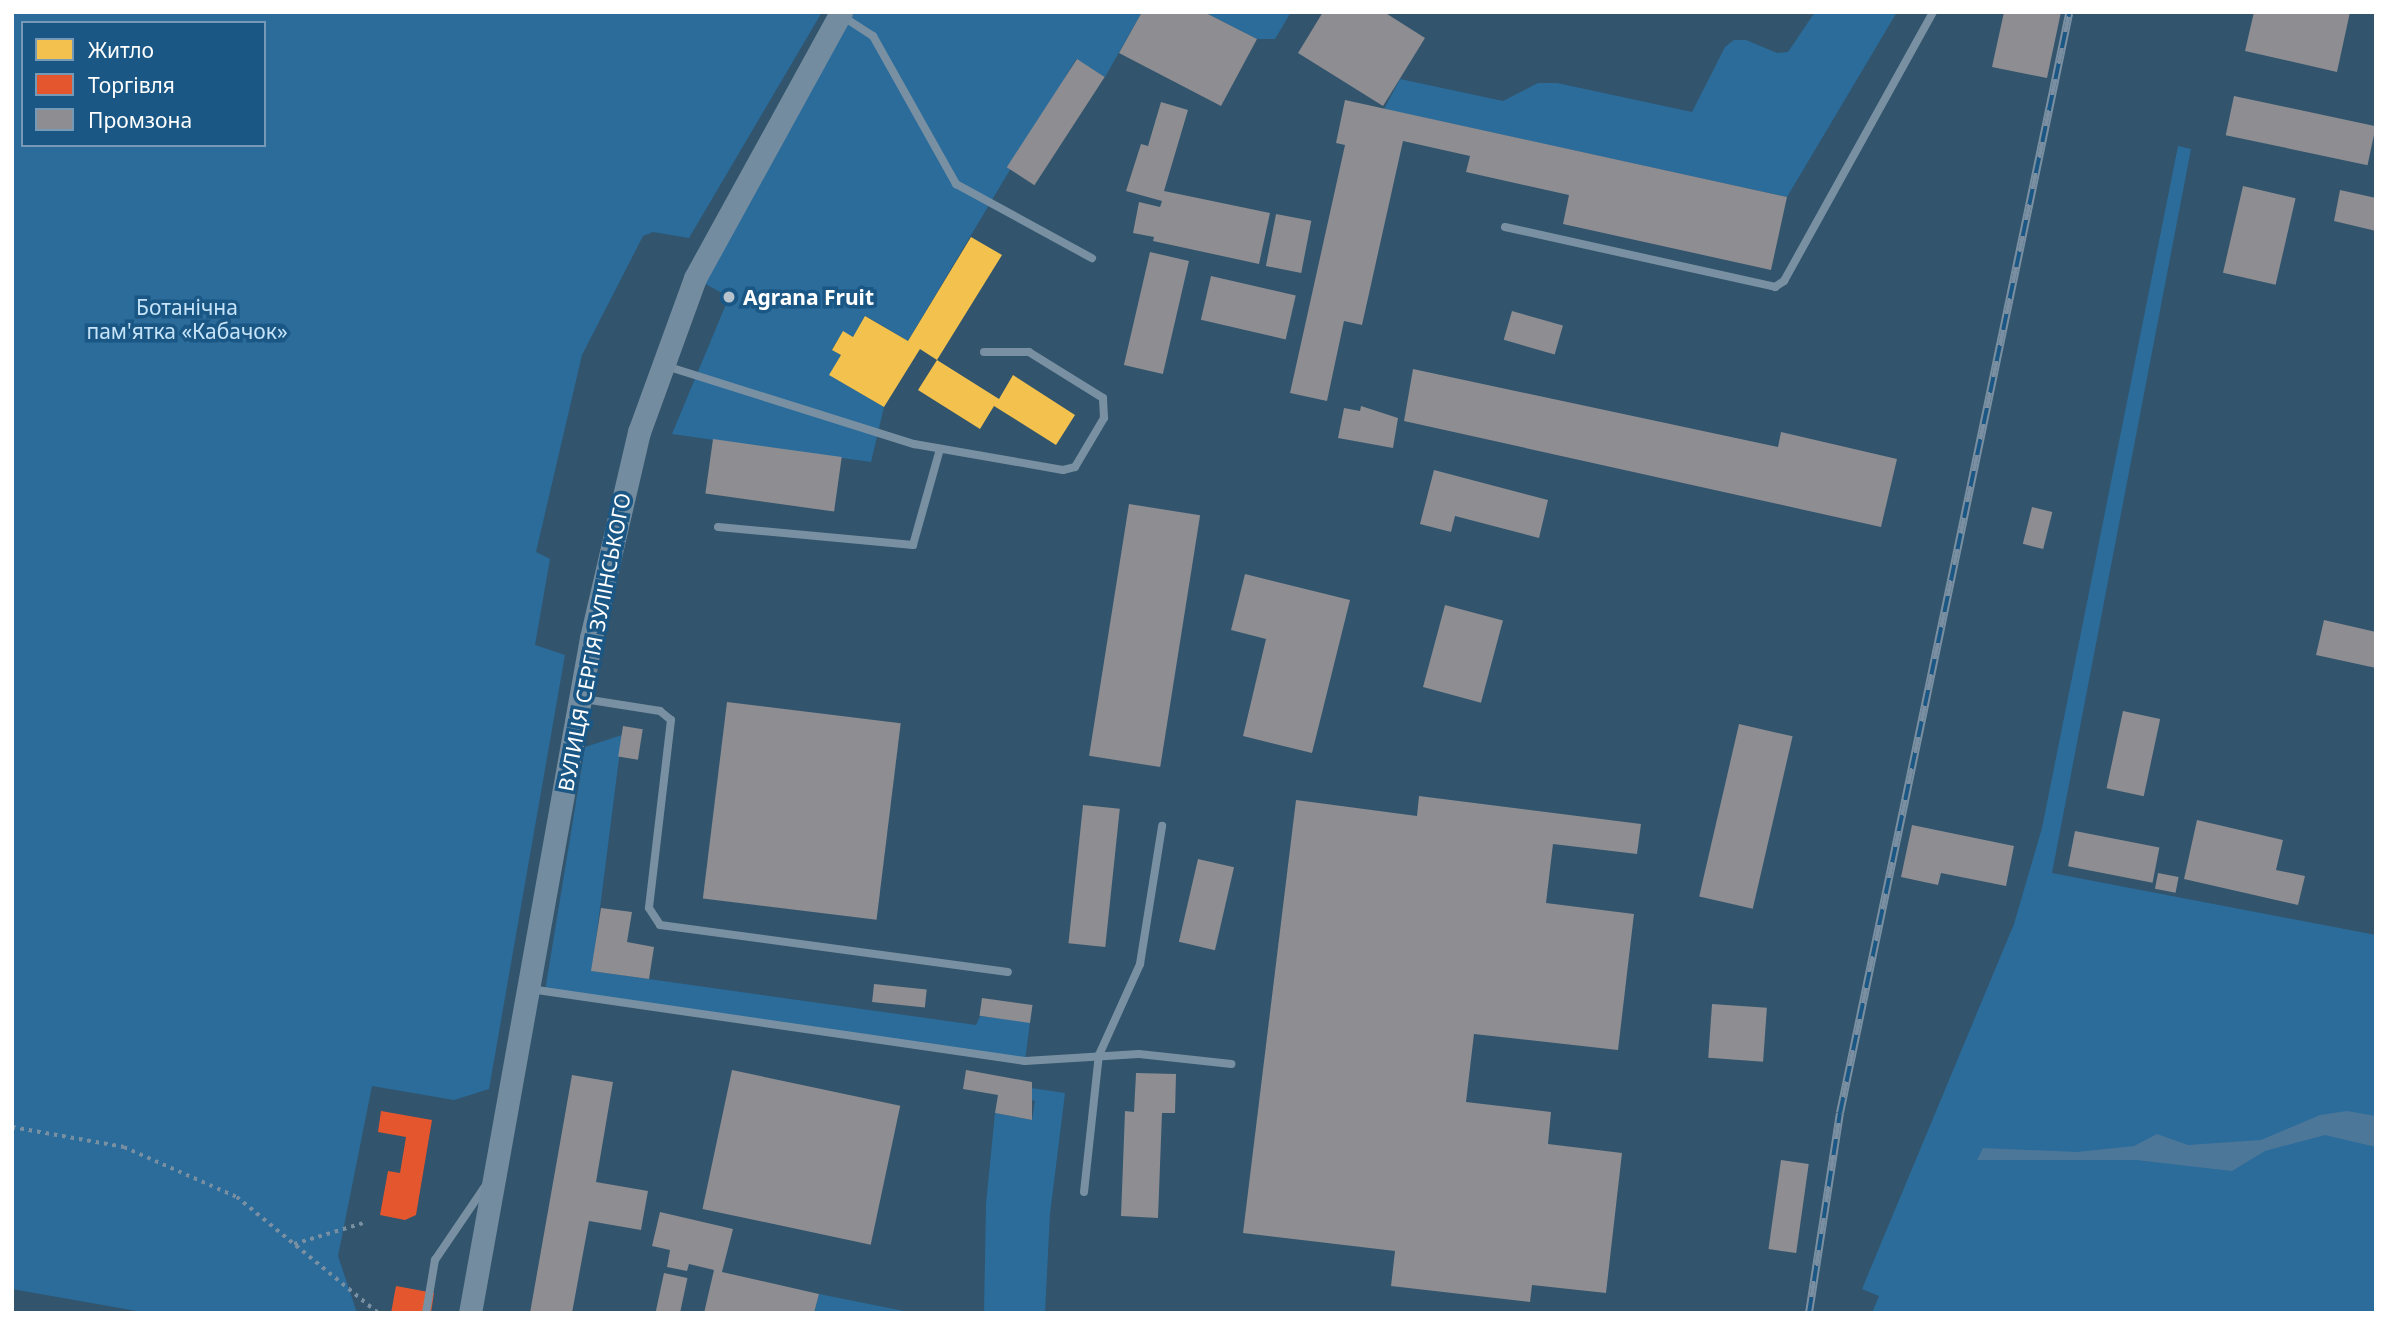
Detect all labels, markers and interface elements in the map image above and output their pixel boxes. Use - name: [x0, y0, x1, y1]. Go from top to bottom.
- legend: [21, 21, 266, 147]
- text: Житло: [88, 36, 154, 64]
- text: Торгівля: [88, 71, 175, 99]
- text: Промзона: [88, 106, 192, 134]
- place label: Agrana Fruit: [743, 284, 874, 310]
- marker: Agrana Fruit: [721, 289, 737, 305]
- park label: Ботанічна пам'ятка «Кабачок»: [86, 294, 288, 344]
- street label: ВУЛИЦЯ СЕРГІЯ ЗУЛІНСЬКОГО: [553, 491, 635, 793]

